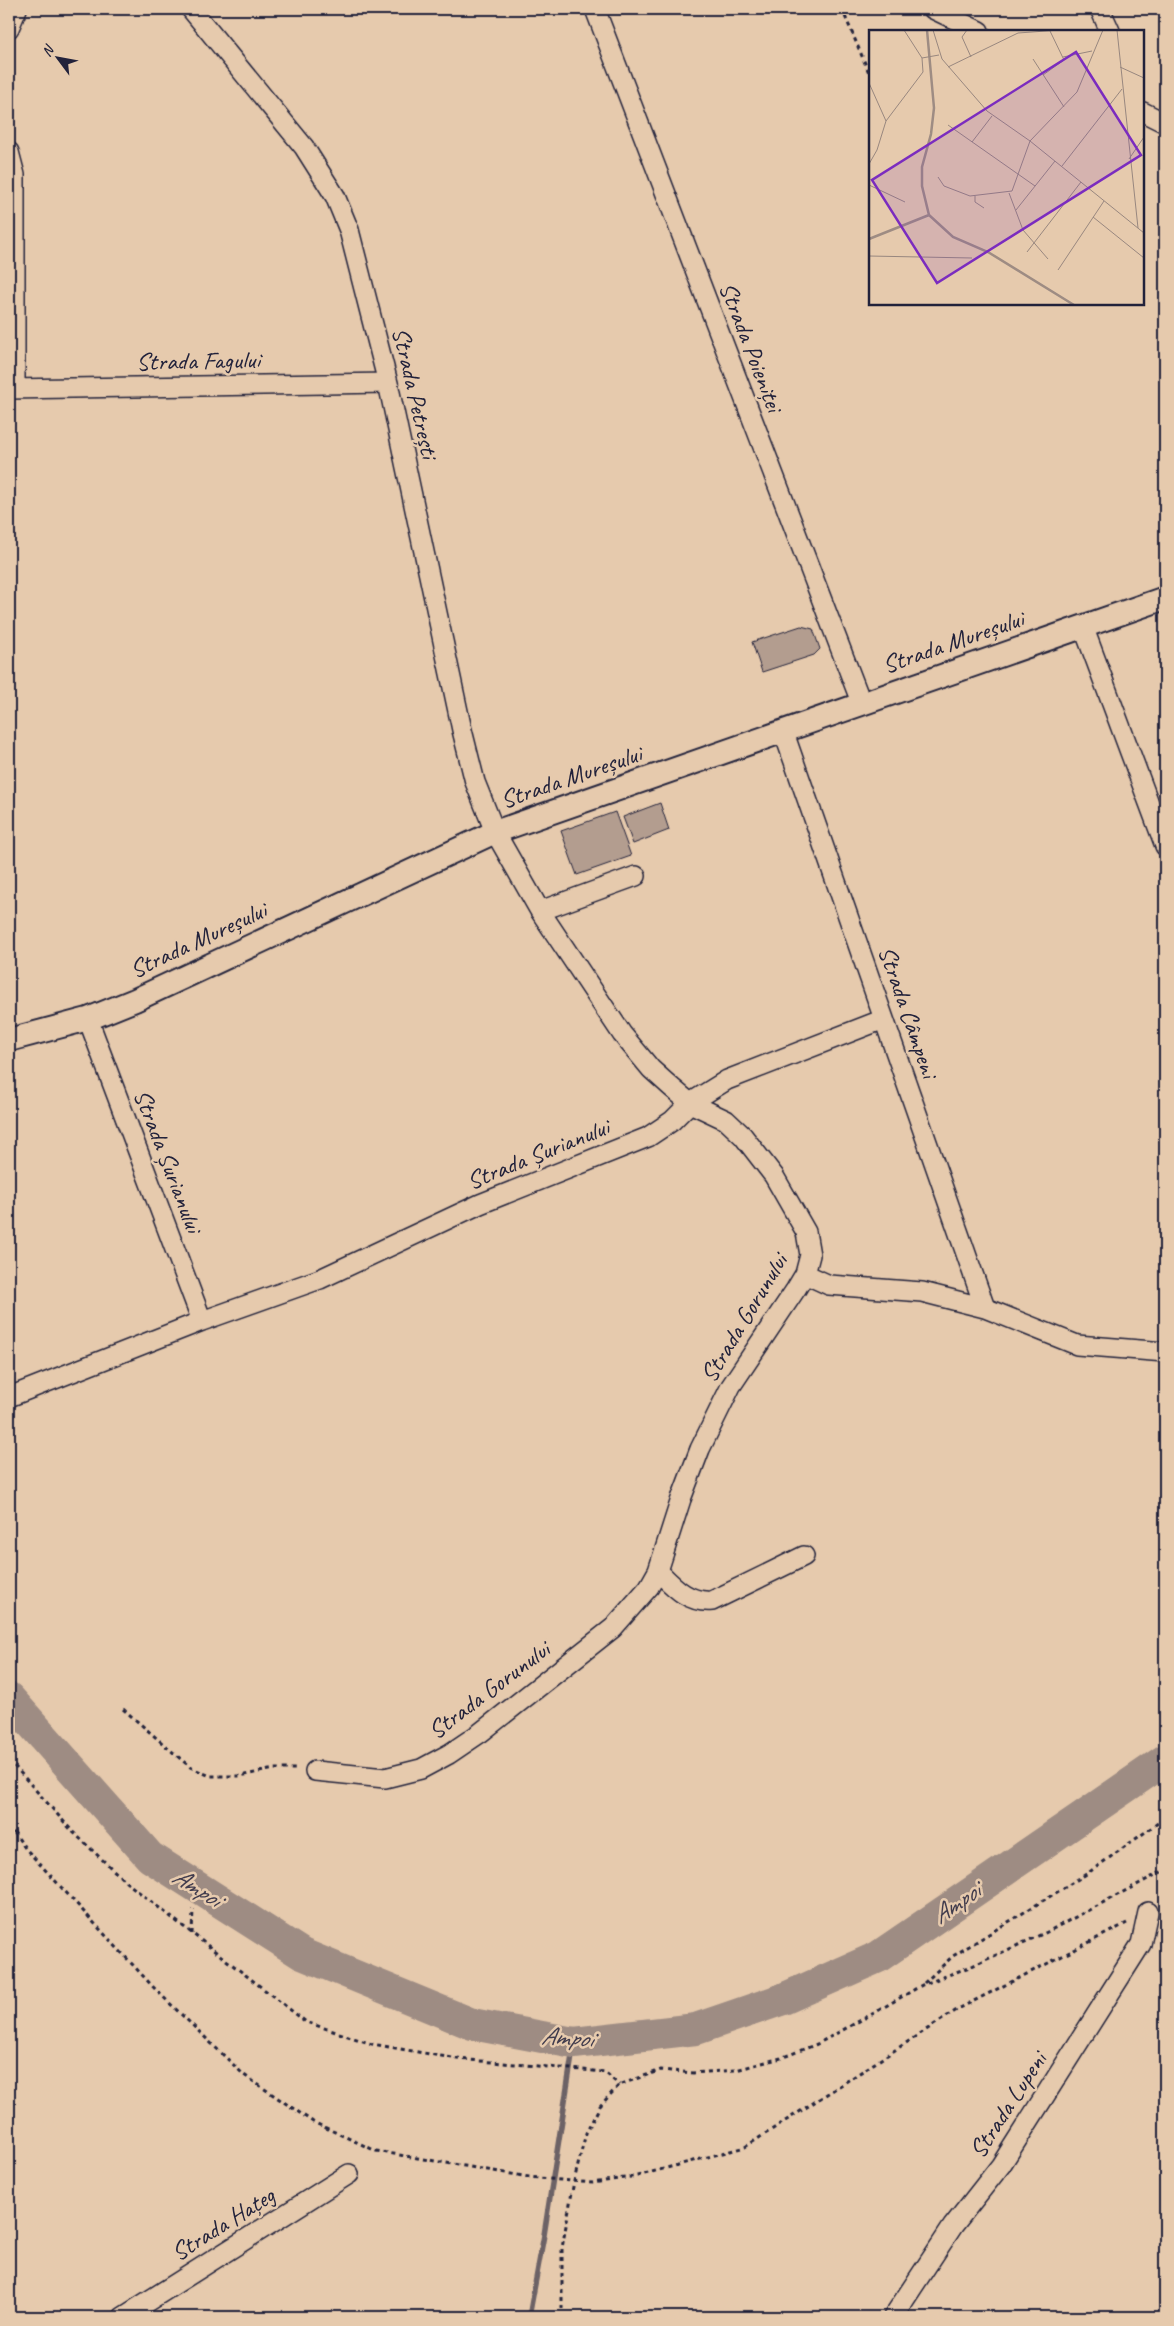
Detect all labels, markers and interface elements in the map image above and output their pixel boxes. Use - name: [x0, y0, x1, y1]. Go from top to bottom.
- inset map: [869, 30, 1144, 305]
- north arrow: [32, 32, 82, 82]
- text: N: [38, 41, 58, 60]
- street label: Strada Poieniței: [712, 278, 792, 419]
- street label: Strada Petrești: [384, 324, 446, 465]
- street label: Strada Fagului: [136, 344, 264, 378]
- street label: Strada Mureșului: [878, 602, 1031, 681]
- street label: Strada Mureșului: [496, 737, 649, 816]
- street label: Strada Mureșului: [124, 893, 275, 986]
- street label: Strada Câmpeni: [871, 942, 947, 1085]
- street label: Strada Șurianului: [126, 1085, 211, 1240]
- street label: Strada Șurianului: [462, 1110, 617, 1197]
- street label: Strada Gorunului: [693, 1245, 797, 1388]
- street label: Strada Gorunului: [422, 1632, 559, 1746]
- water label: Ampoi: [166, 1859, 233, 1918]
- water label: Ampoi: [925, 1871, 992, 1931]
- water label: Ampoi: [540, 2019, 600, 2056]
- street label: Strada Lupeni: [962, 2043, 1056, 2164]
- street label: Strada Hațeg: [165, 2179, 282, 2268]

